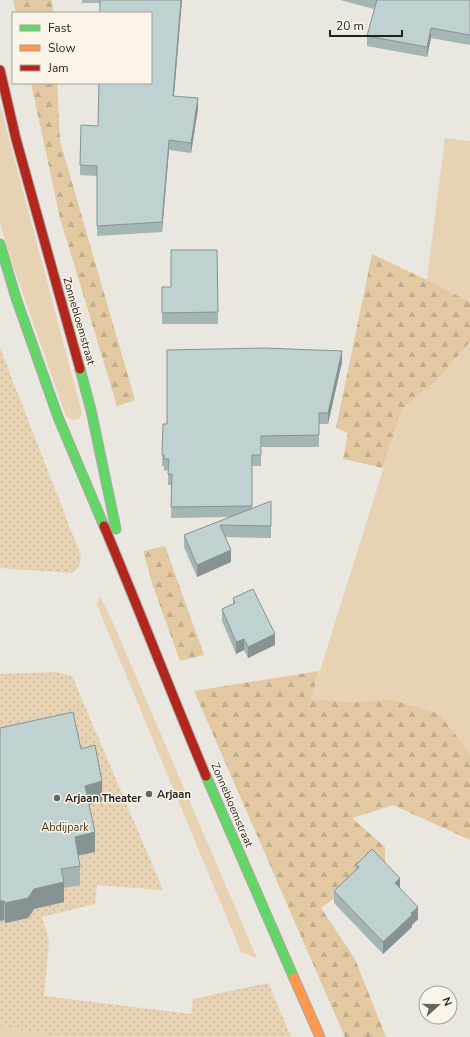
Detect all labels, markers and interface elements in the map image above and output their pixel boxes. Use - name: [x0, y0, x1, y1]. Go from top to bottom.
- legend: [12, 12, 152, 84]
- scale bar: [330, 12, 402, 38]
- text: 20 m: [336, 18, 364, 34]
- text: Fast: [48, 20, 71, 36]
- text: Slow: [48, 40, 76, 56]
- text: Jam: [47, 60, 69, 76]
- street label: Zonnebloemstraat: [59, 276, 99, 367]
- street label: Zonnebloemstraat: [207, 761, 257, 850]
- place label: Arjaan: [157, 787, 191, 802]
- marker: Arjaan: [144, 789, 154, 799]
- place label: Arjaan Theater: [65, 791, 142, 806]
- marker: Arjaan Theater: [52, 793, 62, 803]
- park label: Abdijpark: [41, 820, 89, 835]
- north arrow: [418, 985, 458, 1025]
- text: N: [438, 995, 455, 1008]

